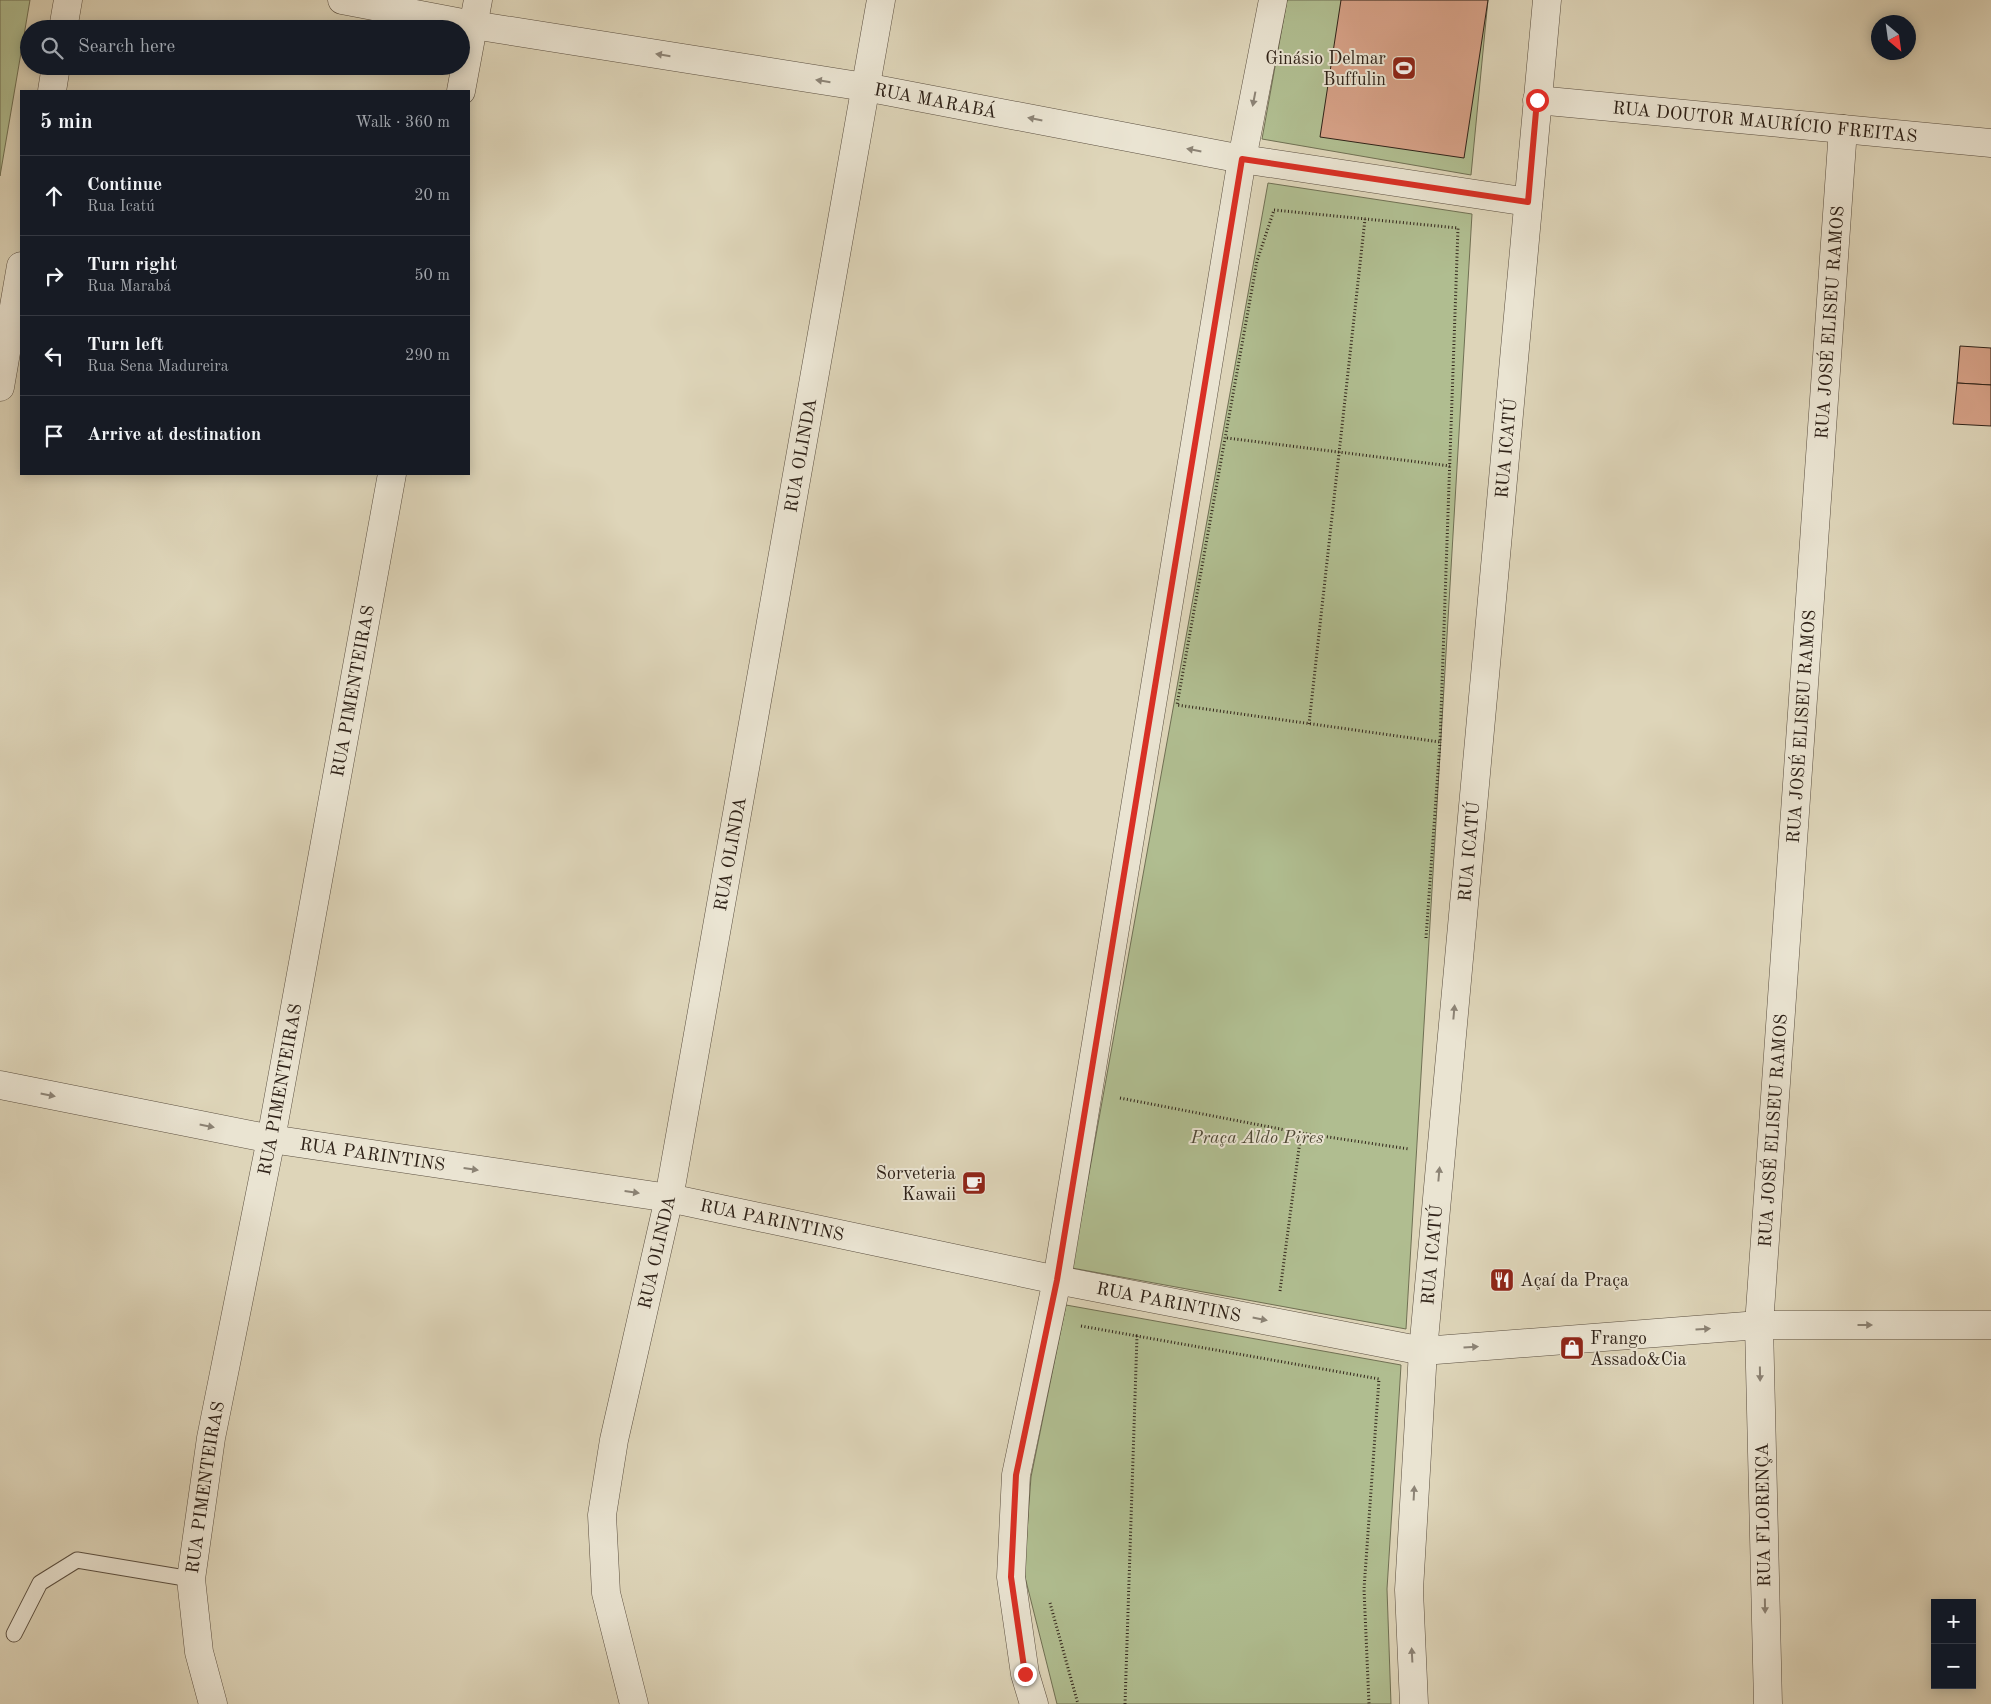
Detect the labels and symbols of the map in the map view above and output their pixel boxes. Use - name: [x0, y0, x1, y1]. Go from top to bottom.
- north arrow: [1871, 15, 1916, 60]
- place label: Ginásio Delmar Buffulin: [1265, 50, 1387, 89]
- one-way arrow: [654, 51, 670, 59]
- sports icon: Ginásio Delmar Buffulin: [1391, 55, 1417, 81]
- one-way arrow: [815, 76, 831, 84]
- street label: RUA MARABÁ: [873, 81, 999, 122]
- route start: [1526, 89, 1549, 112]
- one-way arrow: [1249, 92, 1257, 108]
- street label: RUA DOUTOR MAURÍCIO FREITAS: [1612, 99, 1918, 146]
- one-way arrow: [1026, 115, 1042, 123]
- one-way arrow: [1186, 145, 1202, 153]
- street label: RUA JOSÉ ELISEU RAMOS: [1813, 205, 1848, 440]
- street label: RUA OLINDA: [782, 397, 820, 514]
- street label: RUA ICATÚ: [1493, 397, 1520, 499]
- street label: RUA PIMENTEIRAS: [329, 604, 378, 779]
- street label: RUA JOSÉ ELISEU RAMOS: [1785, 609, 1819, 844]
- street label: RUA OLINDA: [712, 795, 750, 913]
- street label: RUA ICATÚ: [1456, 800, 1483, 903]
- street label: RUA PIMENTEIRAS: [256, 1002, 305, 1177]
- one-way arrow: [1450, 1004, 1458, 1020]
- street label: RUA JOSÉ ELISEU RAMOS: [1756, 1013, 1791, 1248]
- one-way arrow: [40, 1091, 56, 1099]
- one-way arrow: [200, 1123, 216, 1131]
- park label: Praça Aldo Pires: [1189, 1129, 1324, 1147]
- street label: RUA PARINTINS: [298, 1135, 446, 1175]
- one-way arrow: [464, 1165, 480, 1173]
- place label: Sorveteria Kawaii: [876, 1165, 956, 1204]
- one-way arrow: [1435, 1166, 1443, 1182]
- cafe icon: Sorveteria Kawaii: [961, 1170, 987, 1196]
- one-way arrow: [624, 1189, 640, 1197]
- street label: RUA OLINDA: [636, 1194, 679, 1311]
- street label: RUA PARINTINS: [698, 1197, 846, 1245]
- street label: RUA ICATÚ: [1419, 1204, 1446, 1306]
- restaurant icon: Açaí da Praça: [1489, 1267, 1515, 1293]
- place label: Açaí da Praça: [1520, 1272, 1629, 1290]
- street label: RUA PARINTINS: [1095, 1280, 1242, 1325]
- one-way arrow: [1252, 1316, 1268, 1324]
- one-way arrow: [1858, 1321, 1874, 1329]
- one-way arrow: [1695, 1325, 1711, 1333]
- place label: Frango Assado&Cia: [1590, 1330, 1687, 1369]
- shop icon: Frango Assado&Cia: [1559, 1335, 1585, 1361]
- one-way arrow: [1463, 1343, 1479, 1351]
- one-way arrow: [1756, 1366, 1764, 1382]
- street label: RUA PIMENTEIRAS: [184, 1400, 228, 1575]
- street label: RUA FLORENÇA: [1754, 1442, 1774, 1587]
- one-way arrow: [1411, 1485, 1419, 1501]
- one-way arrow: [1761, 1599, 1769, 1615]
- one-way arrow: [1407, 1647, 1415, 1663]
- route end: [1014, 1663, 1037, 1686]

